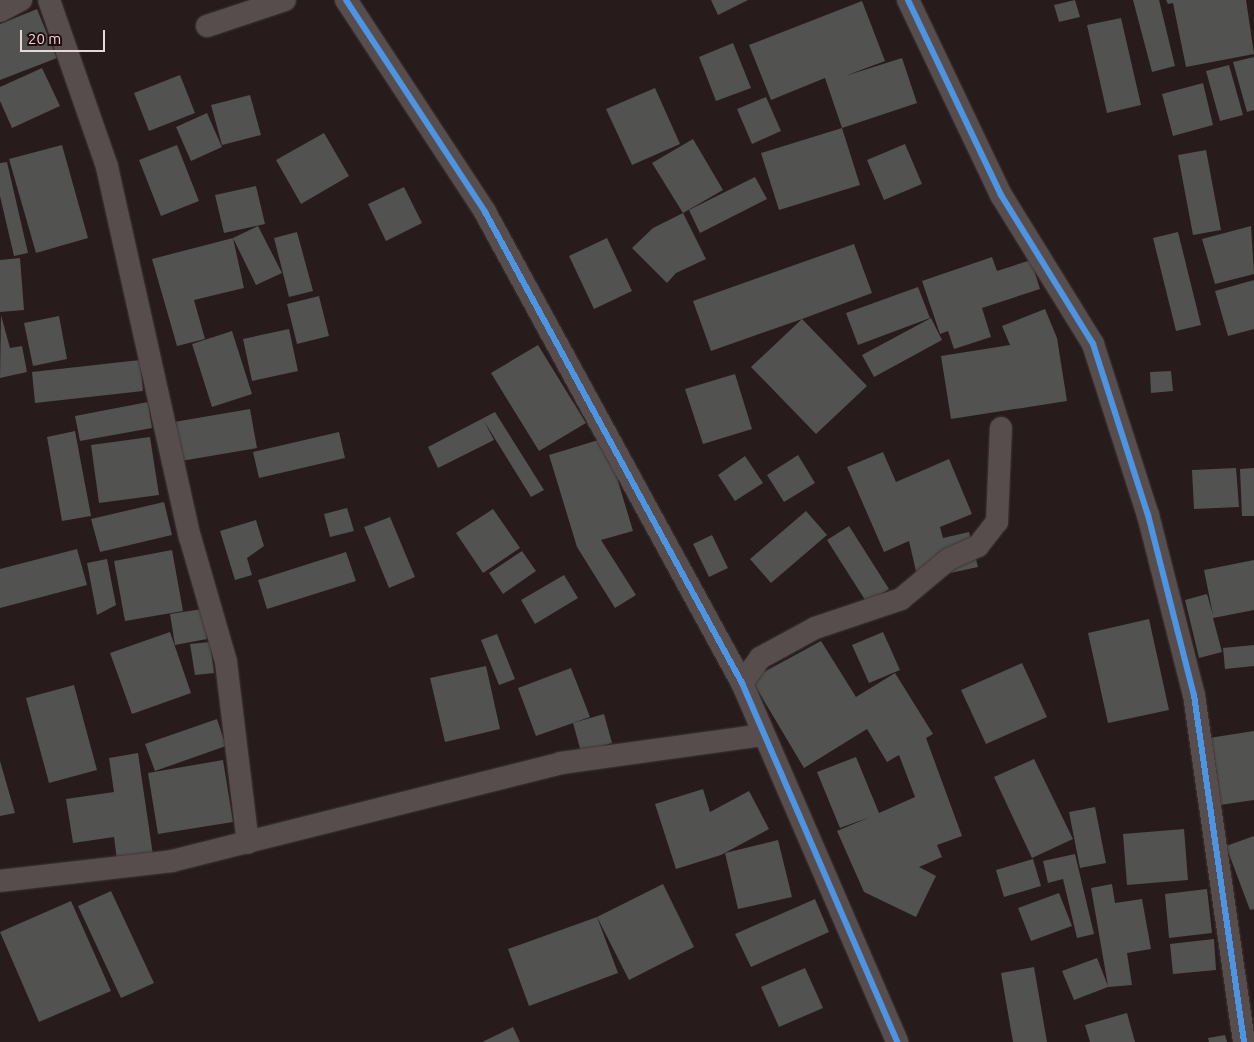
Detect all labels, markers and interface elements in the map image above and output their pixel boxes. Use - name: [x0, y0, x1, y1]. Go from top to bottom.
- scale bar: [22, 20, 108, 52]
- text: 20 m: [28, 30, 61, 47]

